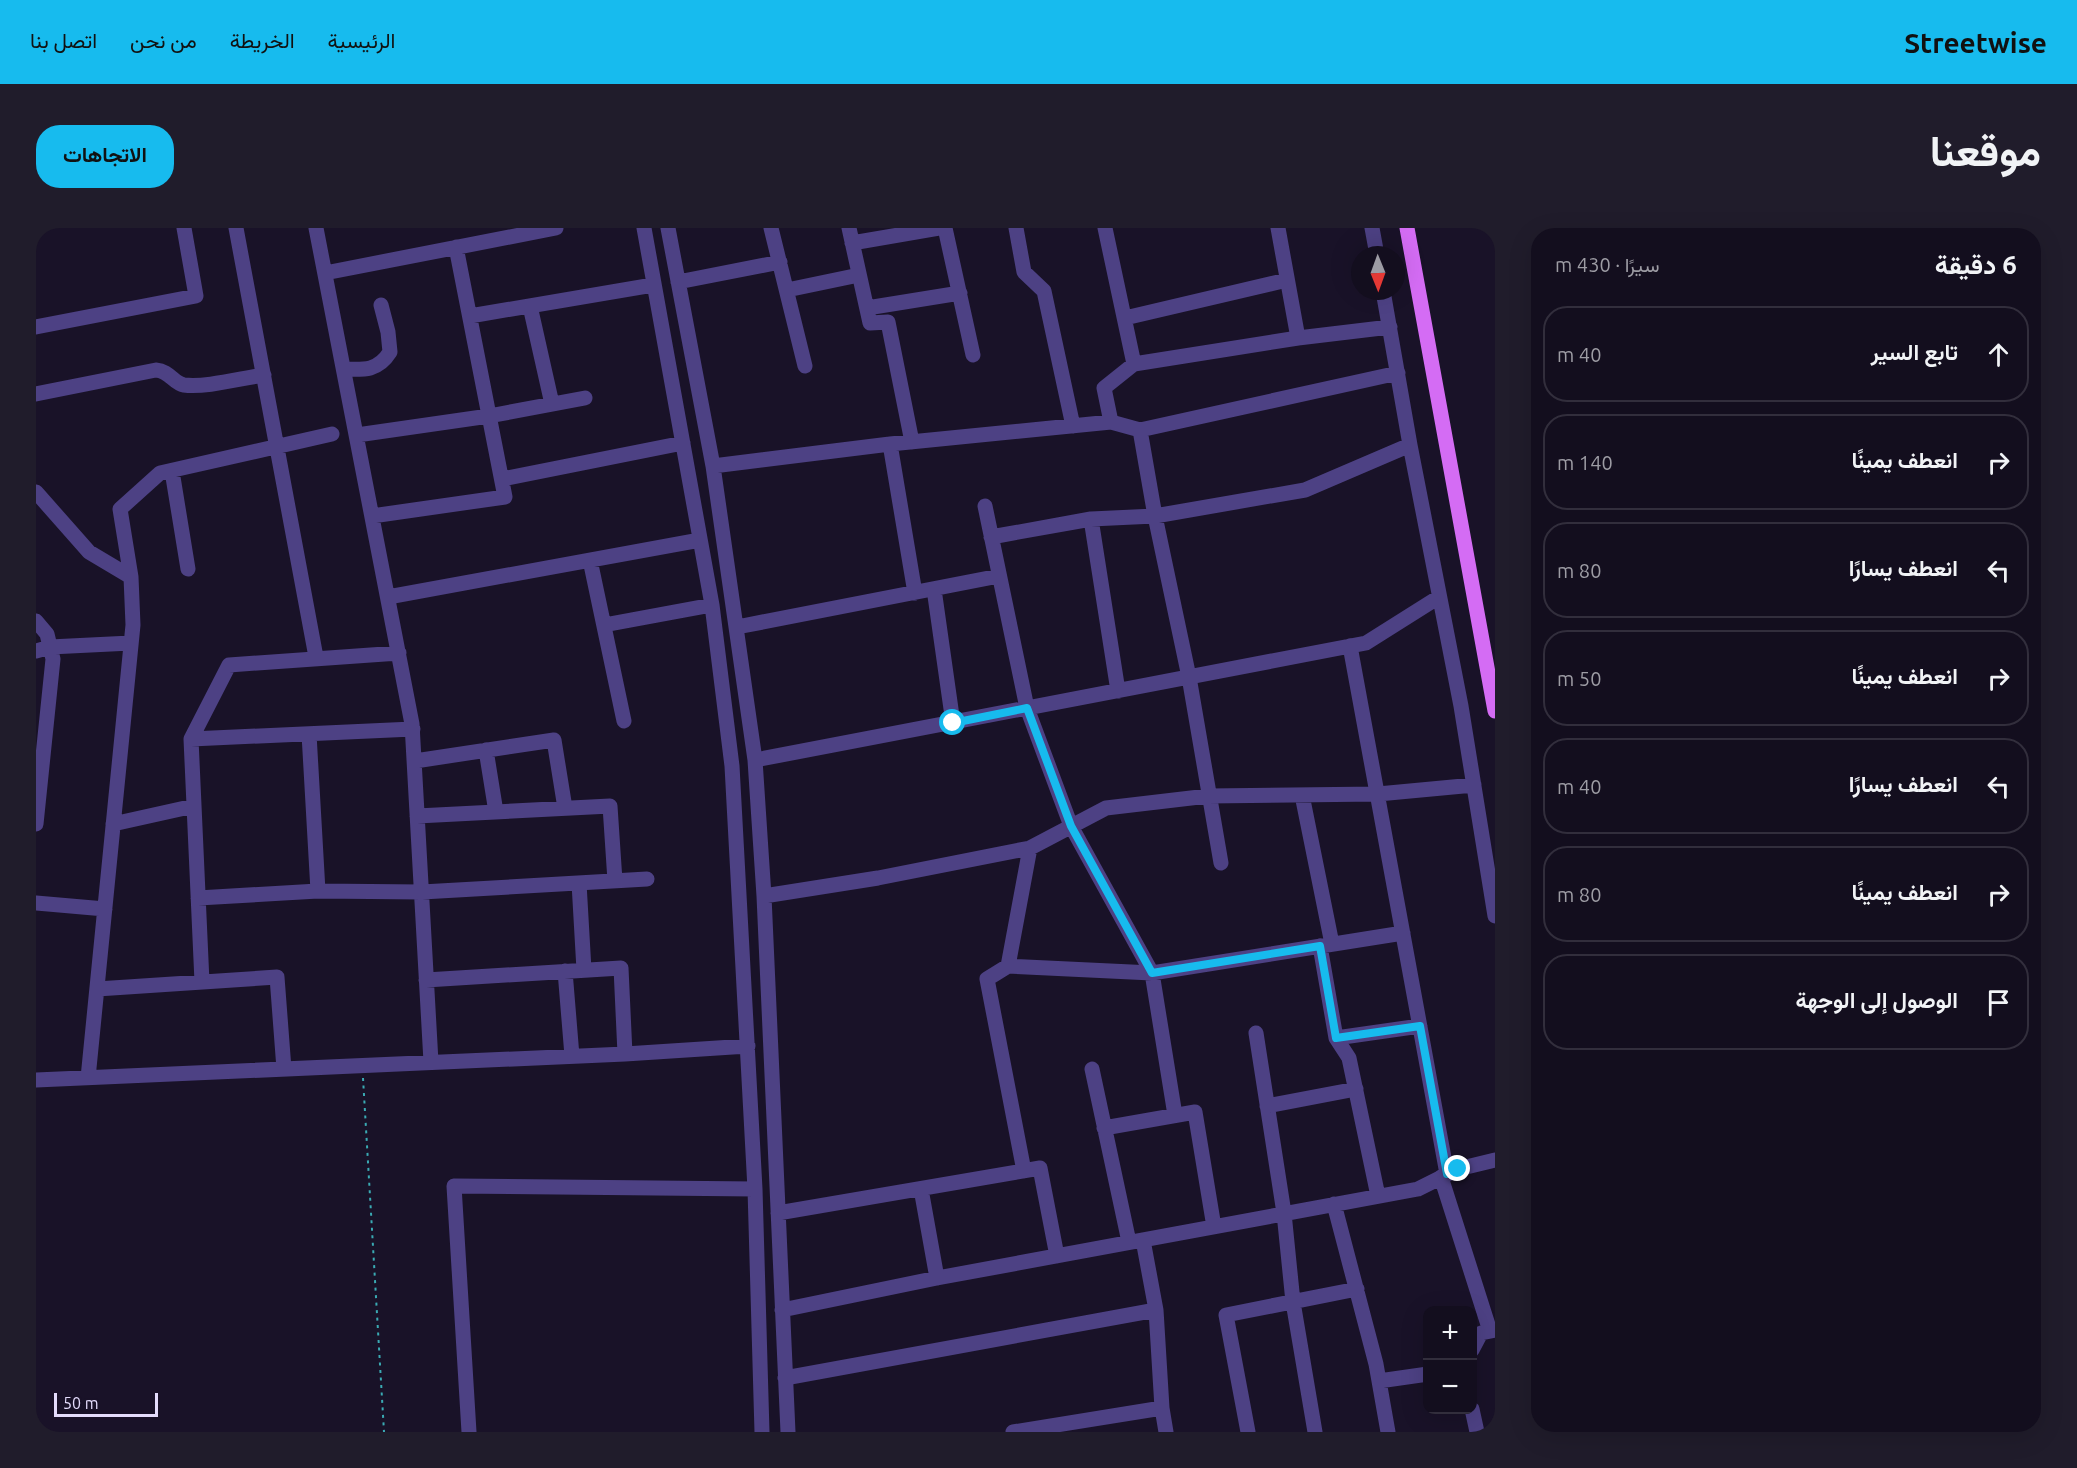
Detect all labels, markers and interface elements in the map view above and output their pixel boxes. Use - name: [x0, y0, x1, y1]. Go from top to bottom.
- text: Streetwise: [1904, 27, 2047, 58]
- text: اتصل بنا: [30, 28, 97, 52]
- text: من نحن: [130, 28, 197, 52]
- text: الخريطة: [230, 28, 295, 52]
- text: الرئيسية: [328, 28, 395, 52]
- button: الاتجاهات: [36, 125, 174, 188]
- text: موقعنا: [1930, 127, 2041, 174]
- north arrow: [1351, 246, 1405, 300]
- text: 6 دقيقة: [1935, 250, 2017, 279]
- text: سيرًا · 430 m: [1555, 253, 1660, 276]
- icon: ahead: [1982, 338, 2015, 371]
- text: تابع السير: [1871, 339, 1958, 364]
- text: 40 m: [1557, 343, 1601, 366]
- icon: right: [1982, 446, 2015, 479]
- text: انعطف يمينًا: [1851, 447, 1958, 472]
- text: 140 m: [1557, 451, 1613, 474]
- icon: left: [1982, 554, 2015, 587]
- text: انعطف يسارًا: [1849, 555, 1958, 580]
- text: 80 m: [1557, 559, 1601, 582]
- icon: right: [1982, 662, 2015, 695]
- text: انعطف يمينًا: [1851, 663, 1958, 688]
- text: 50 m: [1557, 667, 1601, 690]
- route start: [939, 709, 965, 735]
- icon: left: [1982, 770, 2015, 803]
- text: انعطف يسارًا: [1849, 771, 1958, 796]
- text: 40 m: [1557, 775, 1601, 798]
- icon: right: [1982, 878, 2015, 911]
- text: انعطف يمينًا: [1851, 879, 1958, 904]
- text: 80 m: [1557, 883, 1601, 906]
- icon: arrive: [1982, 986, 2015, 1019]
- text: الوصول إلى الوجهة: [1795, 987, 1958, 1012]
- route end: [1444, 1155, 1470, 1181]
- map controls: [1423, 1306, 1477, 1414]
- button: +: [1423, 1306, 1477, 1360]
- button: −: [1423, 1360, 1477, 1414]
- scale bar: [54, 1390, 158, 1418]
- text: 50 m: [63, 1394, 99, 1412]

